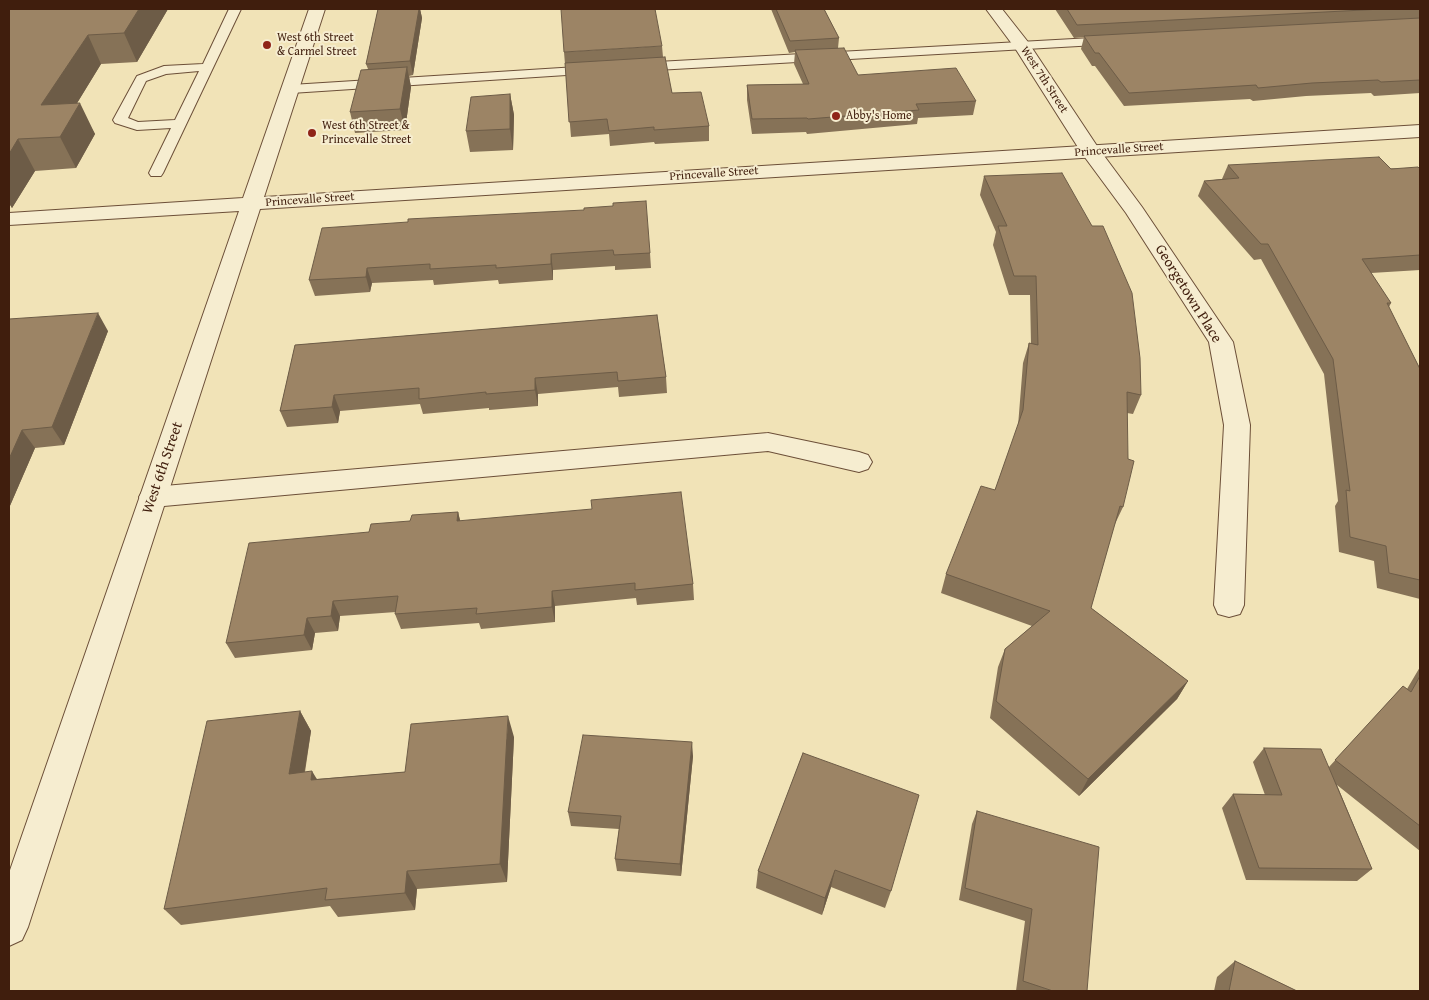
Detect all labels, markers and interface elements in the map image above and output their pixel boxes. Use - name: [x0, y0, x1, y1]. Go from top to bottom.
- place label: West 6th Street & Carmel Street: [277, 31, 357, 59]
- marker: West 6th Street & Carmel Street: [261, 39, 273, 51]
- street label: West 7th Street: [1017, 44, 1071, 116]
- place label: Abby's Home: [846, 109, 912, 123]
- marker: Abby's Home: [830, 110, 842, 122]
- place label: West 6th Street & Princevalle Street: [322, 119, 411, 147]
- marker: West 6th Street & Princevalle Street: [306, 127, 318, 139]
- street label: Princevalle Street: [1074, 140, 1164, 160]
- street label: Princevalle Street: [669, 164, 759, 184]
- street label: Princevalle Street: [265, 190, 355, 210]
- street label: Georgetown Place: [1151, 242, 1225, 346]
- street label: West 6th Street: [139, 420, 187, 516]

